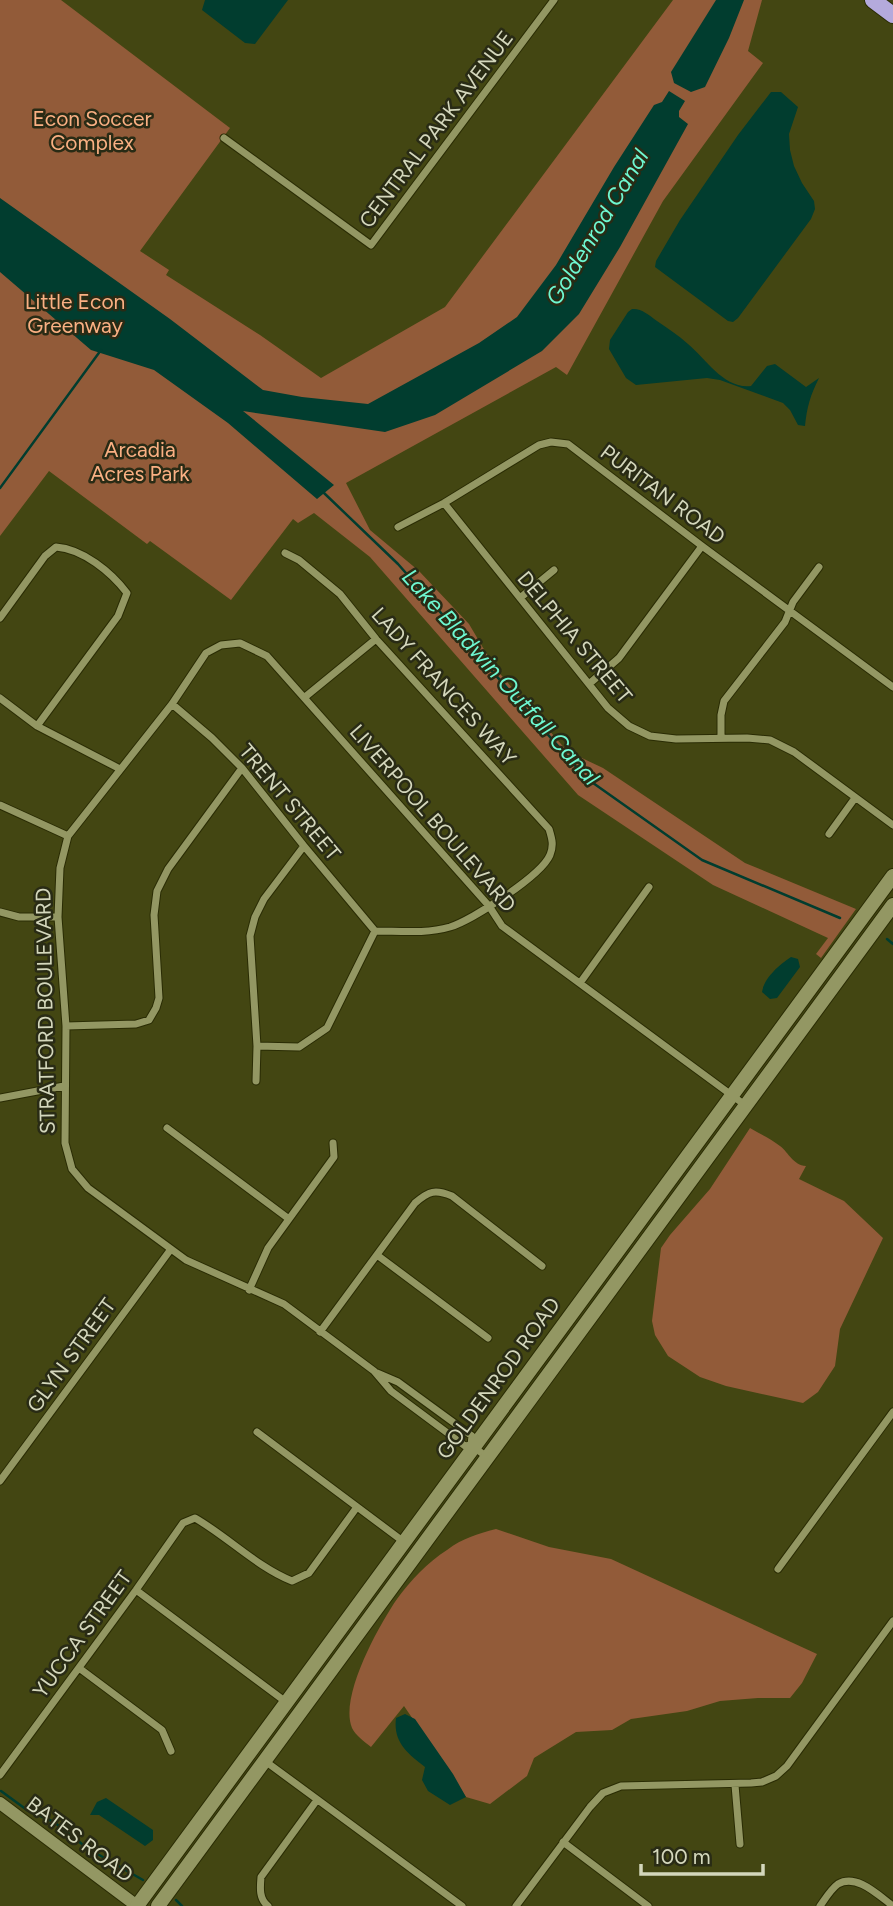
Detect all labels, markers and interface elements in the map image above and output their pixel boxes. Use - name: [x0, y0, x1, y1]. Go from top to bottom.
- street label: CENTRAL PARK AVENUE: [354, 26, 518, 232]
- park label: Econ Soccer Complex: [32, 106, 152, 155]
- water label: Goldenrod Canal: [539, 143, 655, 310]
- park label: Little Econ Greenway: [25, 289, 125, 338]
- park label: Arcadia Acres Park: [91, 437, 190, 486]
- street label: PURITAN ROAD: [596, 439, 730, 549]
- water label: Lake Bladwin Outfall Canal: [396, 563, 606, 792]
- street label: DELPHIA STREET: [512, 566, 638, 709]
- street label: LADY FRANCES WAY: [366, 602, 522, 770]
- street label: LIVERPOOL BOULEVARD: [345, 719, 521, 917]
- street label: TRENT STREET: [234, 739, 346, 866]
- street label: STRATFORD BOULEVARD: [30, 888, 60, 1134]
- street label: GOLDENROD ROAD: [431, 1292, 565, 1464]
- street label: GLYN STREET: [21, 1293, 121, 1417]
- street label: YUCCA STREET: [27, 1565, 137, 1703]
- street label: BATES ROAD: [22, 1791, 138, 1887]
- scale bar: [641, 1832, 764, 1876]
- text: 100 m: [652, 1844, 711, 1869]

